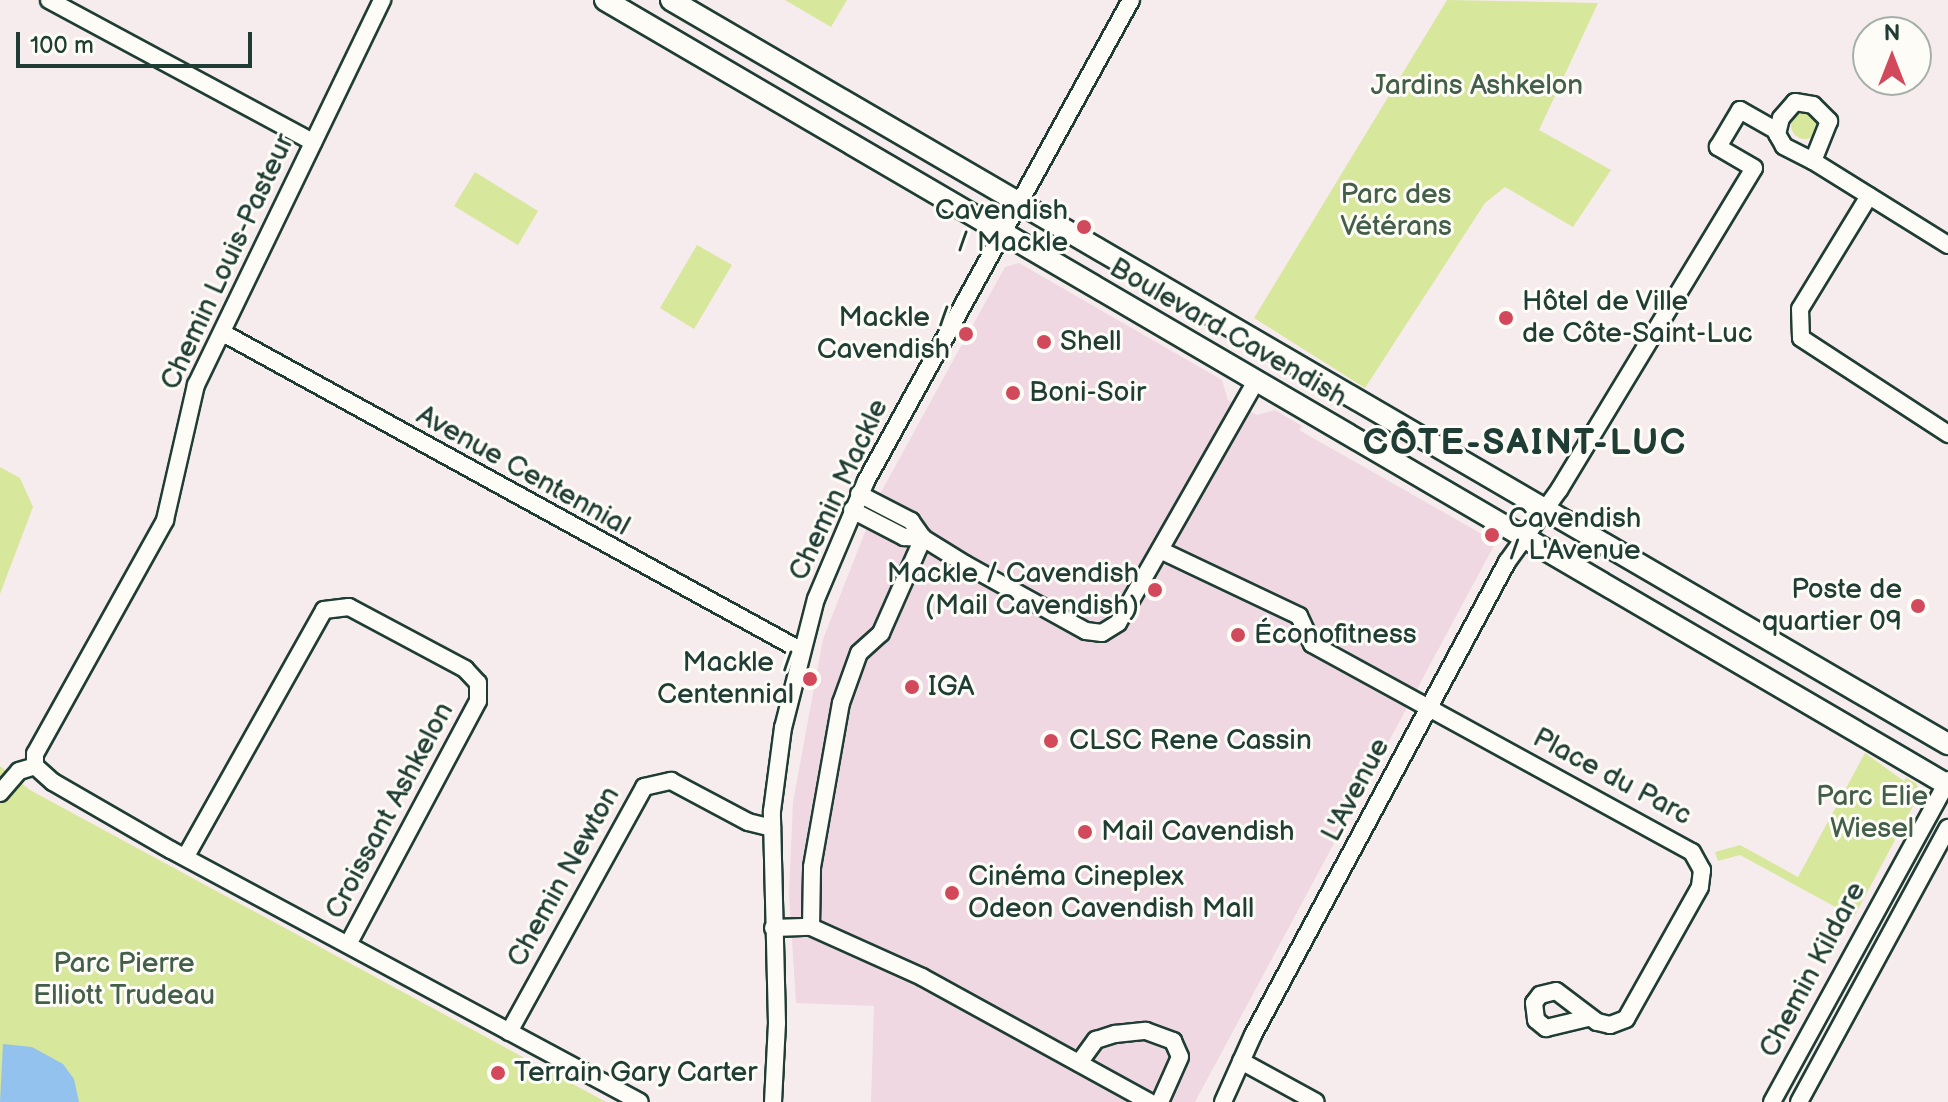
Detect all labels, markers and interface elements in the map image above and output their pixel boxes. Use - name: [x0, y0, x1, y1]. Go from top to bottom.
- scale bar: [20, 16, 256, 66]
- north arrow: [1852, 16, 1932, 96]
- text: N: [1884, 20, 1900, 47]
- text: 100 m: [30, 31, 94, 60]
- park label: Jardins Ashkelon: [1371, 69, 1583, 103]
- street label: Chemin Louis-Pasteur: [154, 129, 302, 395]
- park label: Parc des Vétérans: [1340, 178, 1452, 244]
- place label: Cavendish / Mackle: [935, 194, 1068, 260]
- marker: Cavendish / Mackle: [1075, 218, 1093, 236]
- street label: Boulevard Cavendish: [1103, 251, 1353, 415]
- place label: Hôtel de Ville de Côte-Saint-Luc: [1522, 285, 1753, 351]
- place label: Mackle / Cavendish: [817, 301, 950, 367]
- marker: Hôtel de Ville de Côte-Saint-Luc: [1497, 309, 1515, 327]
- marker: Mackle / Cavendish: [957, 325, 975, 343]
- place label: Shell: [1060, 325, 1122, 359]
- marker: Shell: [1035, 333, 1053, 351]
- place label: Boni-Soir: [1029, 376, 1146, 410]
- marker: Boni-Soir: [1004, 384, 1022, 402]
- street label: Chemin Mackle: [782, 394, 896, 586]
- street label: Avenue Centennial: [411, 399, 635, 543]
- district label: CÔTE-SAINT-LUC: [1363, 422, 1687, 466]
- place label: Cavendish / L'Avenue: [1508, 502, 1641, 568]
- marker: Cavendish / L'Avenue: [1483, 526, 1501, 544]
- place label: Mackle / Cavendish (Mail Cavendish): [887, 557, 1139, 623]
- place label: Poste de quartier 09: [1762, 573, 1902, 639]
- marker: Mackle / Cavendish (Mail Cavendish): [1146, 581, 1164, 599]
- marker: Poste de quartier 09: [1909, 597, 1927, 615]
- place label: Éconofitness: [1254, 618, 1417, 652]
- marker: Éconofitness: [1229, 626, 1247, 644]
- place label: Mackle / Centennial: [657, 646, 794, 712]
- marker: Mackle / Centennial: [801, 670, 819, 688]
- place label: IGA: [928, 670, 974, 704]
- marker: IGA: [903, 678, 921, 696]
- street label: Croissant Ashkelon: [319, 697, 461, 925]
- street label: Place du Parc: [1527, 721, 1697, 833]
- place label: CLSC Rene Cassin: [1069, 724, 1312, 758]
- marker: CLSC Rene Cassin: [1040, 730, 1062, 752]
- street label: L'Avenue: [1315, 732, 1397, 848]
- park label: Parc Elie Wiesel: [1816, 780, 1928, 846]
- street label: Chemin Newton: [501, 781, 627, 973]
- place label: Mail Cavendish: [1101, 815, 1295, 849]
- marker: Mail Cavendish: [1076, 823, 1094, 841]
- place label: Cinéma Cineplex Odeon Cavendish Mall: [968, 860, 1254, 926]
- street label: Chemin Kildare: [1753, 877, 1873, 1063]
- marker: Cinéma Cineplex Odeon Cavendish Mall: [943, 884, 961, 902]
- park label: Parc Pierre Elliott Trudeau: [32, 947, 216, 1013]
- place label: Terrain Gary Carter: [514, 1056, 759, 1090]
- marker: Terrain Gary Carter: [489, 1064, 507, 1082]

